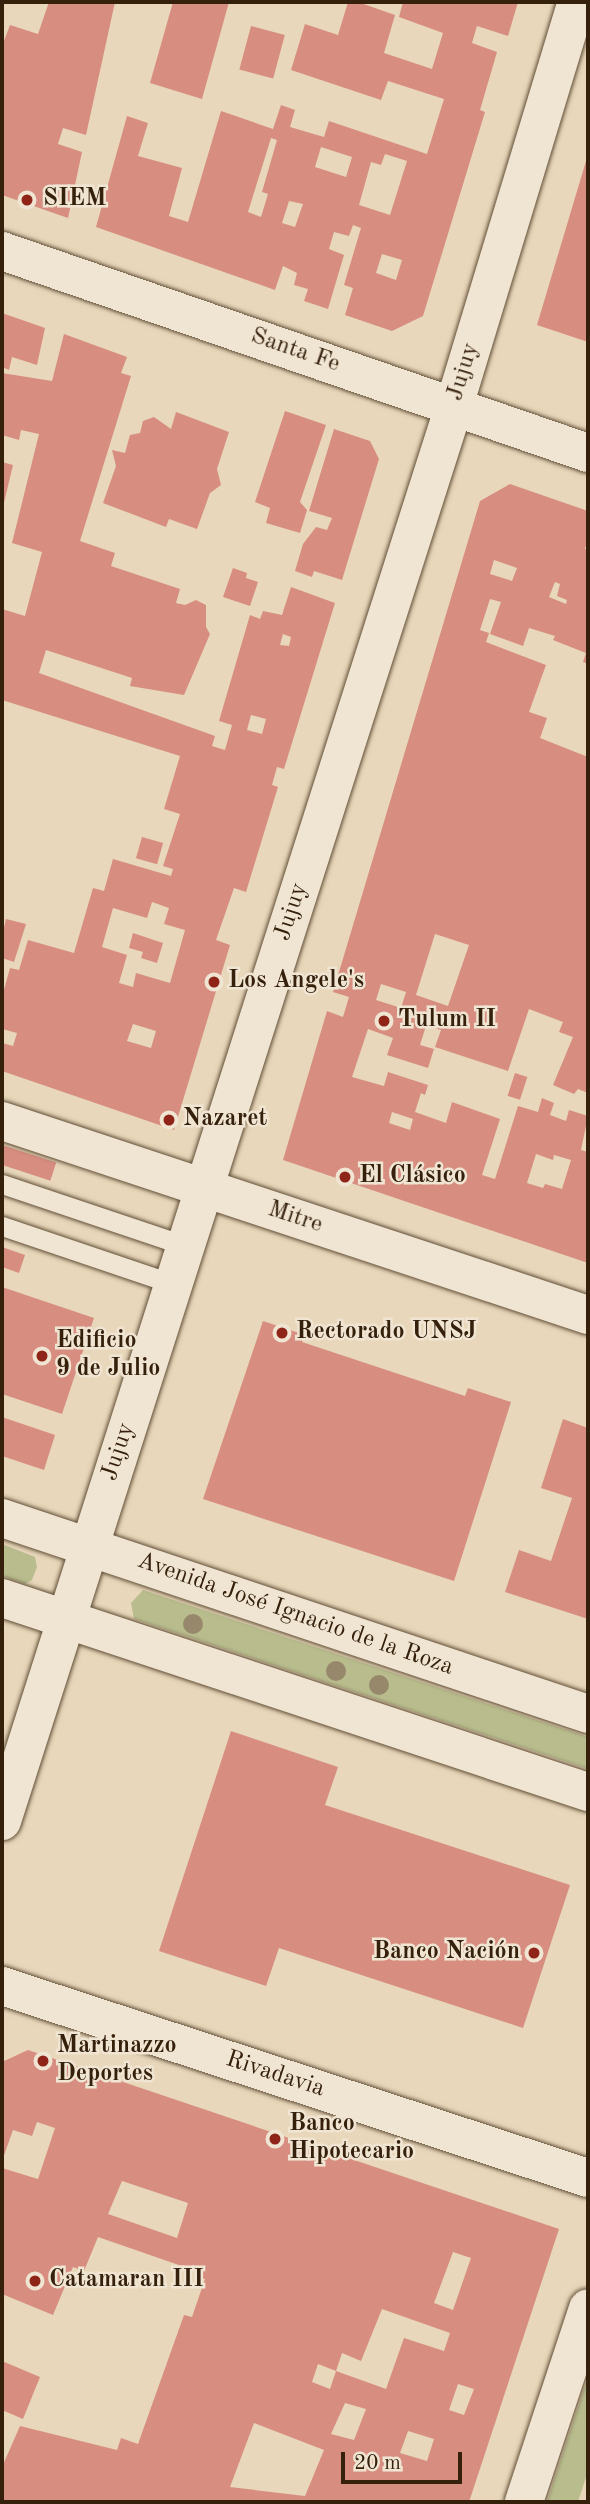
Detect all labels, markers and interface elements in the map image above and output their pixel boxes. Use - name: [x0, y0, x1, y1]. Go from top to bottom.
- place label: SIEM: [43, 186, 106, 214]
- marker: SIEM: [17, 190, 37, 210]
- street label: Santa Fe: [247, 322, 343, 380]
- street label: Jujuy: [442, 340, 486, 404]
- street label: Jujuy: [269, 879, 315, 945]
- place label: Los Angele's: [228, 968, 364, 996]
- marker: Los Angele's: [206, 974, 222, 990]
- place label: Tulum II: [398, 1007, 496, 1035]
- marker: Tulum II: [376, 1013, 392, 1029]
- place label: Nazaret: [183, 1106, 267, 1134]
- marker: Nazaret: [161, 1112, 177, 1128]
- place label: El Clásico: [359, 1163, 466, 1191]
- marker: El Clásico: [337, 1169, 353, 1185]
- street label: Mitre: [264, 1196, 326, 1240]
- place label: Rectorado UNSJ: [296, 1319, 476, 1347]
- marker: Rectorado UNSJ: [274, 1325, 290, 1341]
- place label: Edificio 9 de Julio: [56, 1328, 160, 1384]
- marker: Edificio 9 de Julio: [34, 1348, 50, 1364]
- street label: Jujuy: [96, 1419, 142, 1485]
- street label: Avenida José Ignacio de la Roza: [133, 1547, 457, 1683]
- place label: Banco Nación: [373, 1939, 520, 1967]
- marker: Banco Nación: [526, 1945, 542, 1961]
- place label: Martinazzo Deportes: [57, 2033, 177, 2089]
- street label: Rivadavia: [222, 2046, 328, 2104]
- marker: Martinazzo Deportes: [35, 2053, 51, 2069]
- place label: Banco Hipotecario: [289, 2111, 414, 2167]
- marker: Banco Hipotecario: [267, 2131, 283, 2147]
- place label: Catamaran III: [49, 2267, 204, 2295]
- marker: Catamaran III: [27, 2273, 43, 2289]
- scale bar: [345, 2438, 466, 2482]
- text: 20 m: [354, 2453, 401, 2474]

